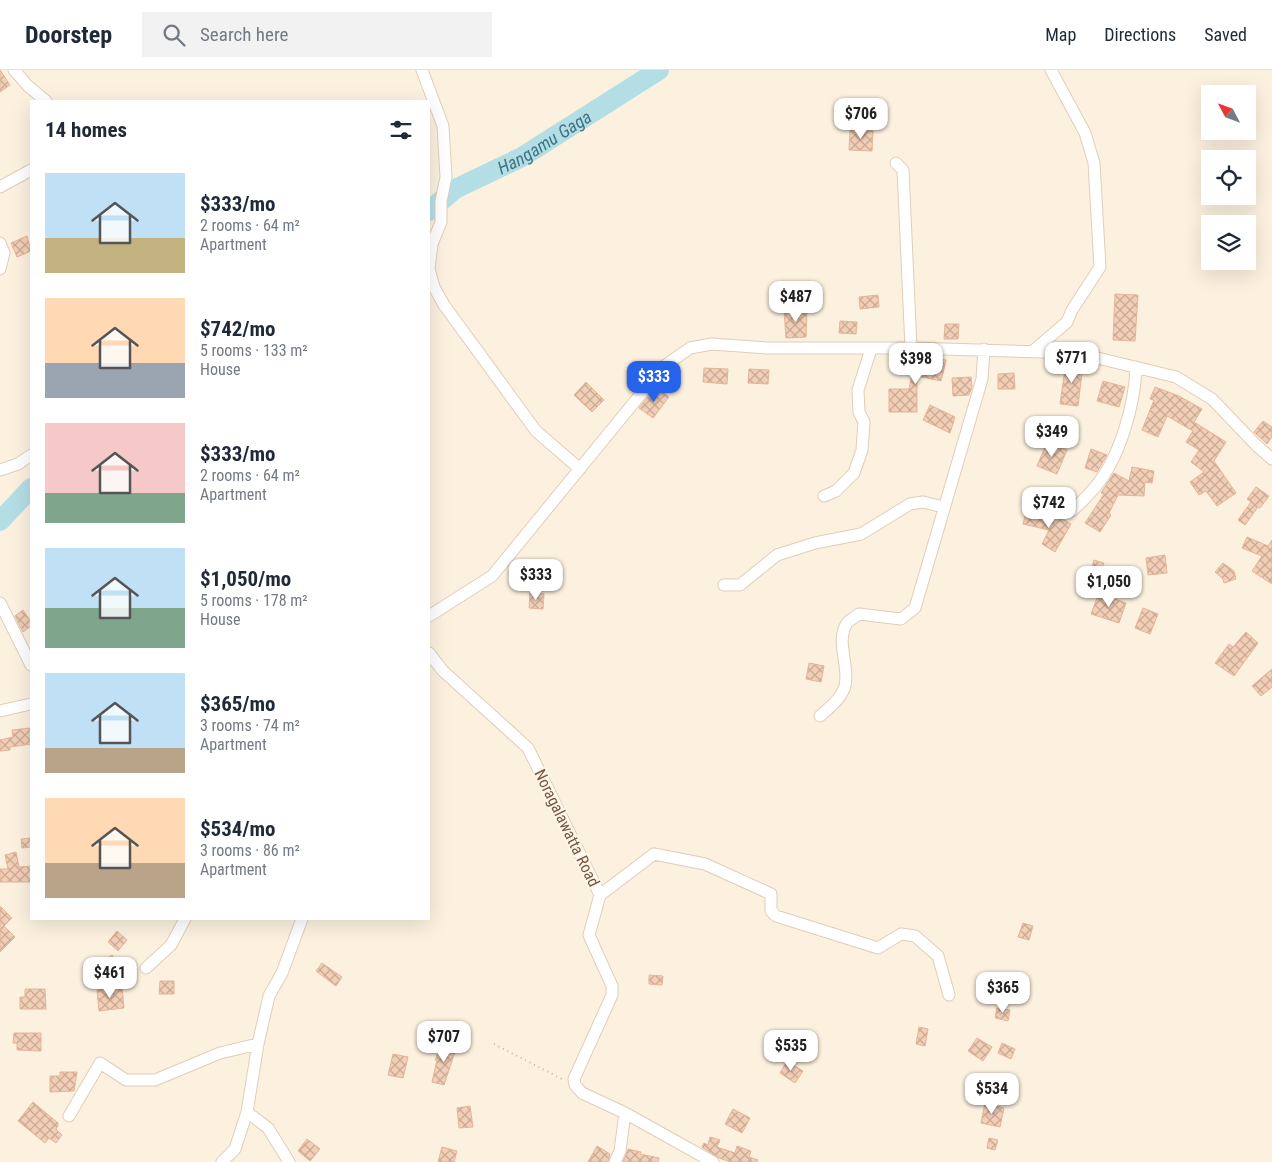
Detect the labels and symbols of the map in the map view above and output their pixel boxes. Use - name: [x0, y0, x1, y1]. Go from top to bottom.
- north arrow: [1201, 85, 1256, 140]
- pin: $706: [831, 98, 891, 140]
- water label: Hangamu Gaga: [494, 105, 595, 178]
- pin: $487: [766, 280, 826, 323]
- pin: $398: [886, 342, 946, 385]
- pin: $771: [1042, 342, 1102, 384]
- pin: $333: [624, 360, 684, 403]
- pin: $349: [1022, 416, 1082, 458]
- pin: $742: [1019, 486, 1079, 529]
- pin: $333: [506, 558, 566, 601]
- pin: $1,050: [1068, 566, 1150, 608]
- street label: Noragalawatta Road: [530, 766, 604, 890]
- pin: $461: [80, 956, 140, 999]
- pin: $365: [973, 972, 1033, 1014]
- pin: $707: [414, 1020, 474, 1063]
- pin: $535: [761, 1030, 821, 1072]
- pin: $534: [962, 1072, 1022, 1115]

